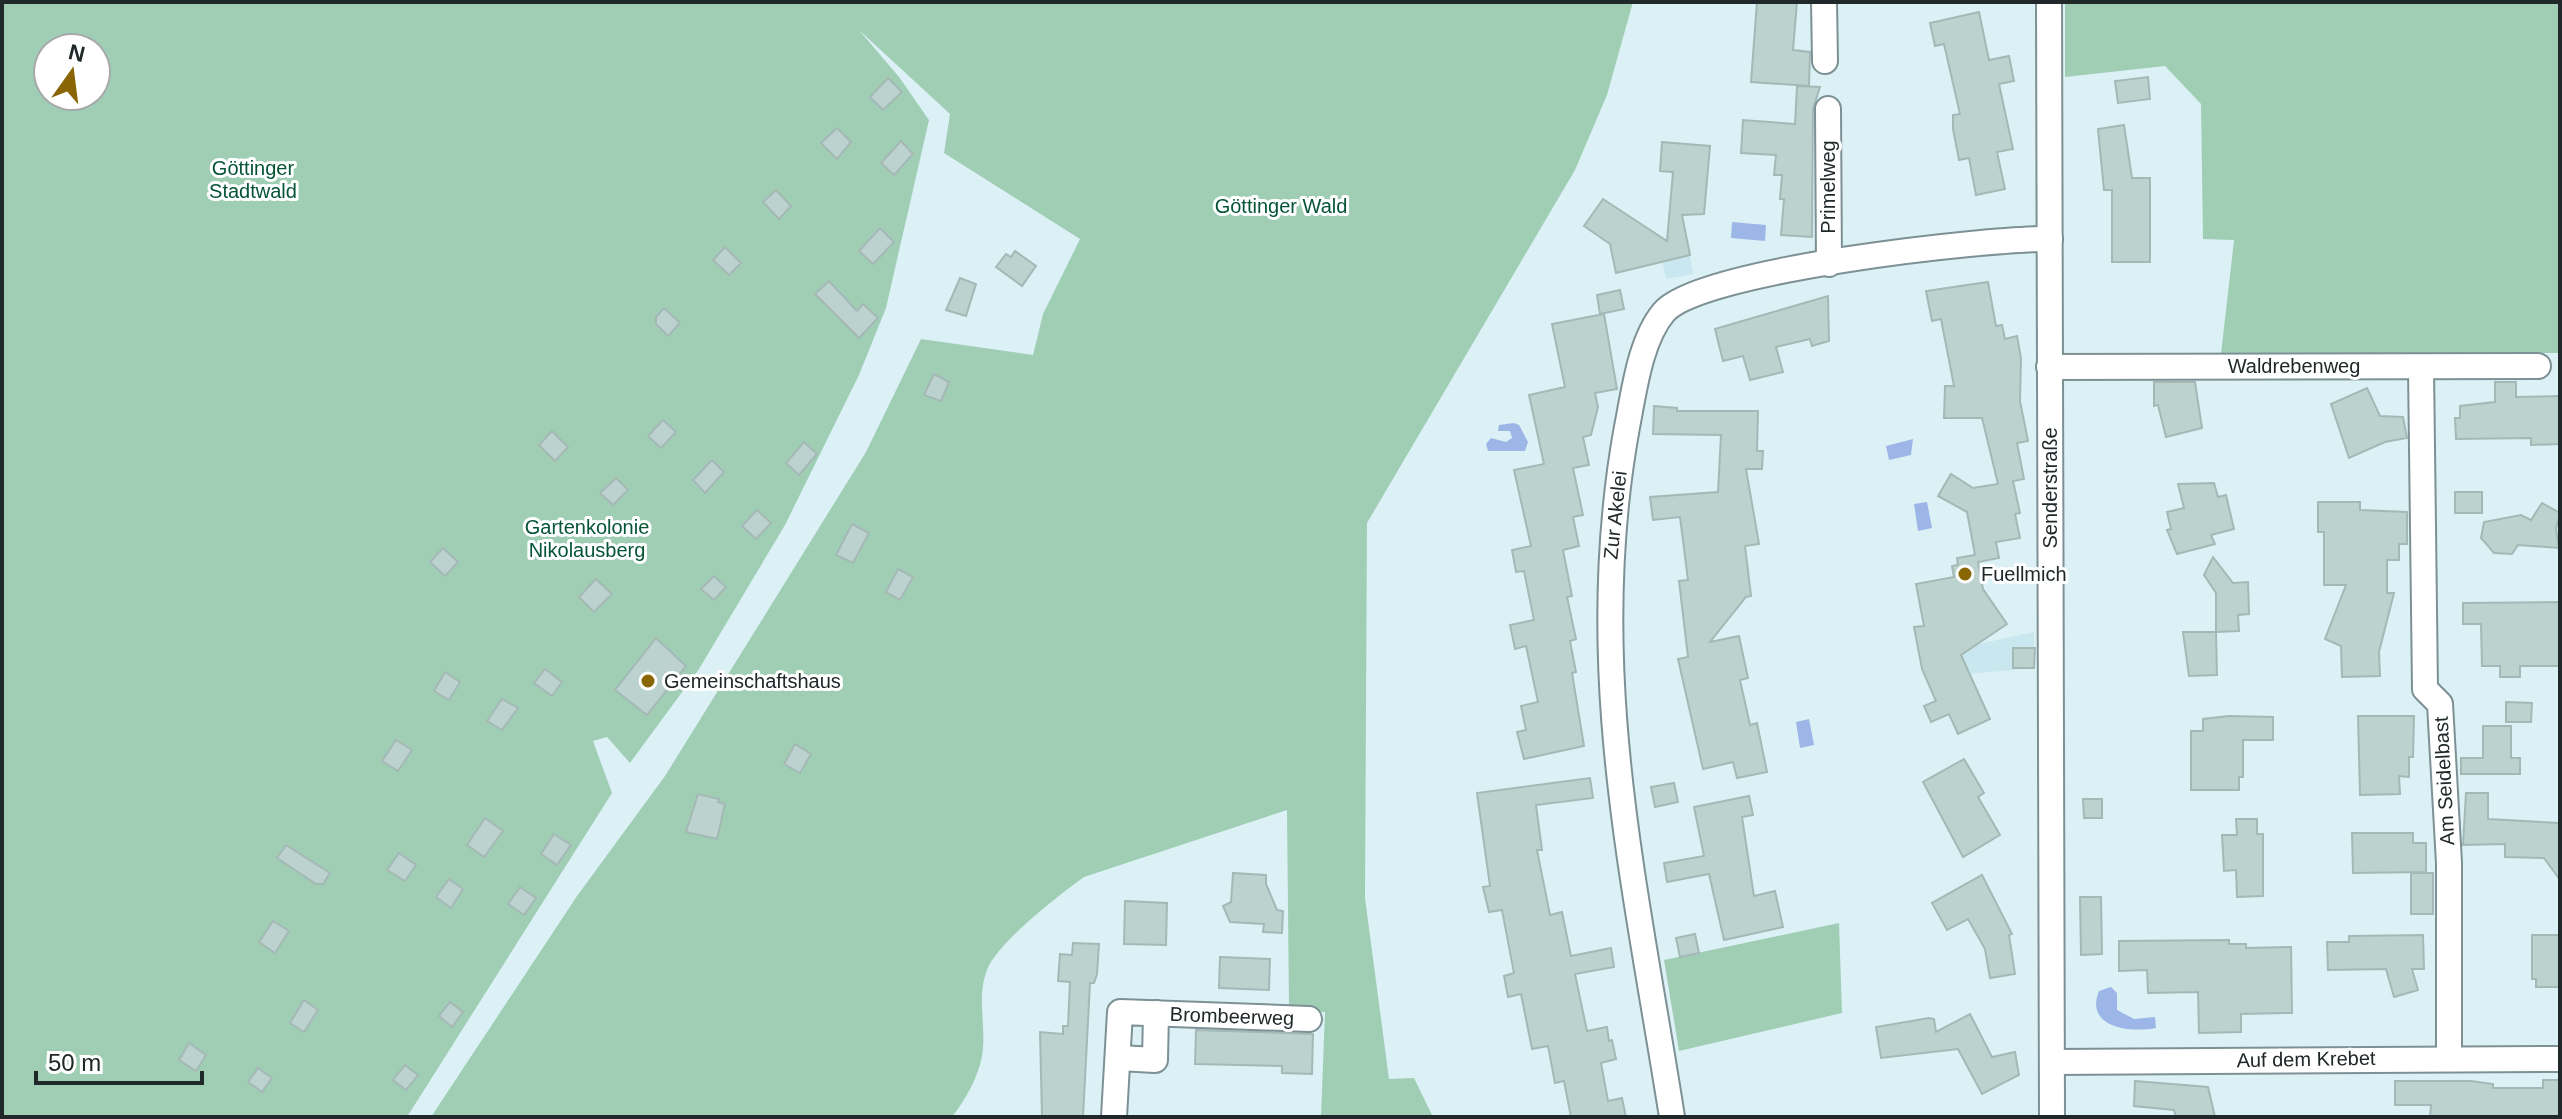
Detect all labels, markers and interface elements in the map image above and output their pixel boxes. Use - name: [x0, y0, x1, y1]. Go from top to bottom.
- north arrow: [32, 32, 112, 112]
- text: N: [66, 39, 87, 67]
- street label: Primelweg: [1817, 140, 1839, 234]
- park label: Göttinger Stadtwald: [209, 157, 297, 202]
- park label: Göttinger Wald: [1215, 195, 1347, 217]
- street label: Waldrebenweg: [2228, 355, 2360, 377]
- street label: Senderstraße: [2039, 427, 2061, 549]
- street label: Zur Akelei: [1599, 470, 1631, 560]
- park label: Gartenkolonie Nikolausberg: [525, 516, 649, 561]
- place label: Fuellmich: [1981, 563, 2067, 585]
- marker: Fuellmich: [1956, 565, 1974, 583]
- place label: Gemeinschaftshaus: [664, 670, 841, 692]
- marker: Gemeinschaftshaus: [639, 672, 657, 690]
- street label: Am Seidelbast: [2430, 716, 2458, 846]
- street label: Brombeerweg: [1169, 1003, 1295, 1029]
- scale bar: [36, 1035, 202, 1085]
- street label: Auf dem Krebet: [2236, 1047, 2376, 1071]
- text: 50 m: [48, 1049, 101, 1076]

